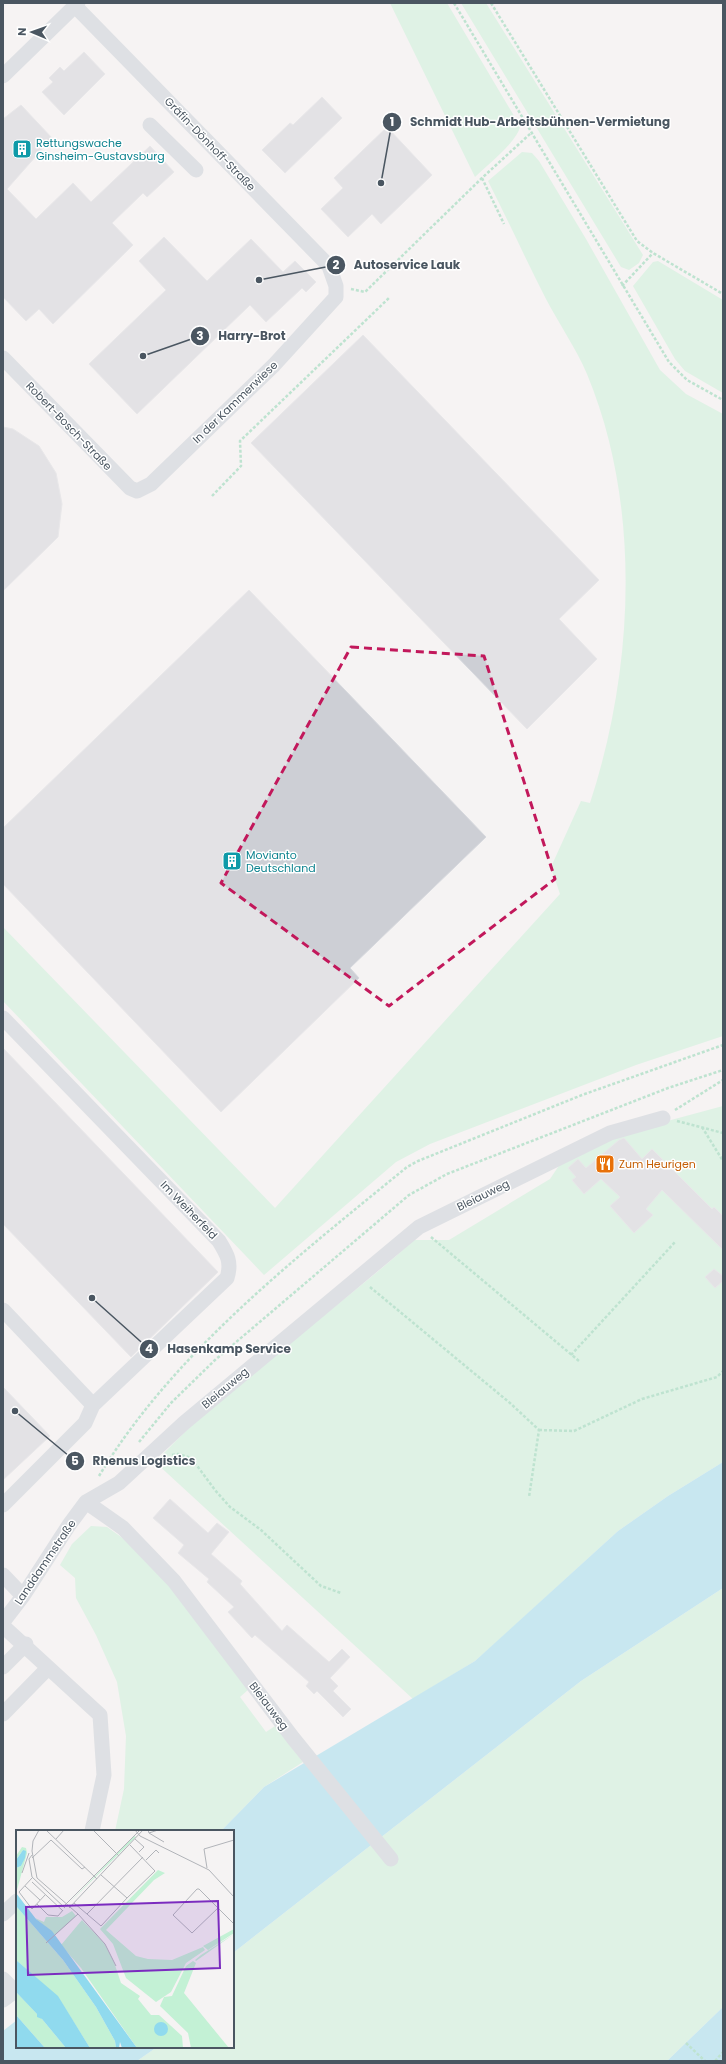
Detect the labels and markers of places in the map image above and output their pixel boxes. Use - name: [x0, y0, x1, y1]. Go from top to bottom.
- callout: Schmidt Hub-Arbeitsbühnen-Vermietung: [382, 110, 678, 134]
- place label: Rettungswache Ginsheim-Gustavsburg: [36, 135, 165, 164]
- building icon: Rettungswache Ginsheim-Gustavsburg: [11, 138, 33, 160]
- callout: Autoservice Lauk: [326, 253, 468, 277]
- callout: Harry-Brot: [190, 324, 293, 348]
- place label: Movianto Deutschland: [246, 847, 316, 876]
- building icon: Movianto Deutschland: [221, 850, 243, 872]
- restaurant icon: Zum Heurigen: [594, 1153, 616, 1175]
- place label: Zum Heurigen: [619, 1156, 696, 1172]
- callout: Hasenkamp Service: [139, 1337, 298, 1361]
- callout: Rhenus Logistics: [65, 1449, 204, 1473]

